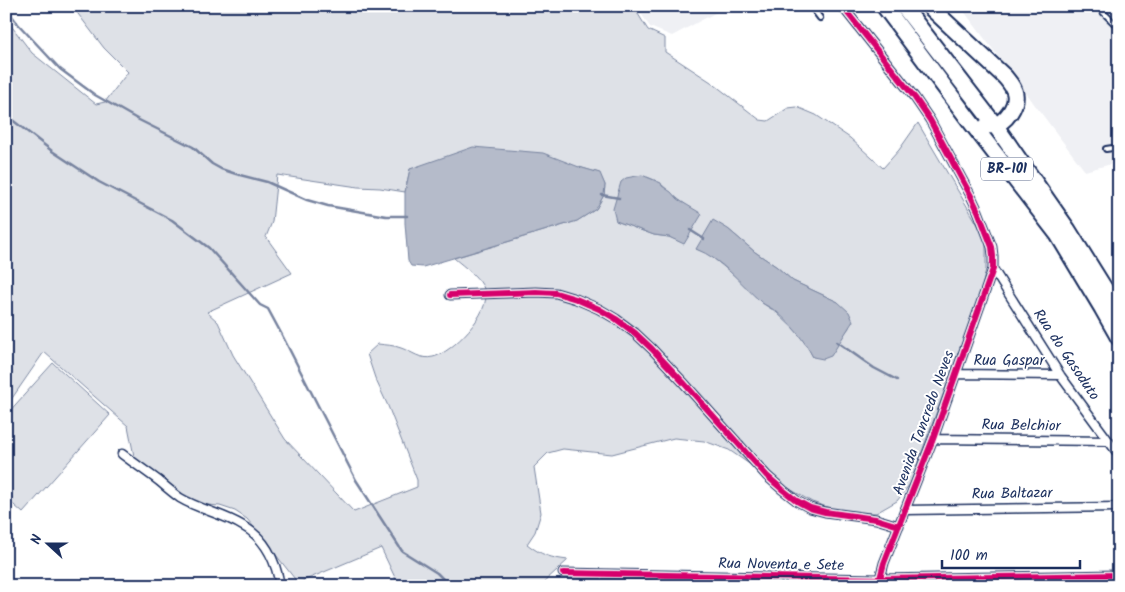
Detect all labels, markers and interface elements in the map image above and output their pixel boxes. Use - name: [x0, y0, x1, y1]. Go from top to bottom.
- road number: BR-101: [981, 157, 1033, 180]
- street label: Rua do Gasoduto: [1026, 304, 1106, 406]
- street label: Avenida Tancredo Neves: [887, 347, 962, 499]
- street label: Rua Gaspar: [974, 349, 1045, 373]
- street label: Rua Belchior: [981, 413, 1062, 439]
- street label: Rua Baltazar: [971, 481, 1054, 507]
- north arrow: [22, 520, 72, 570]
- text: N: [25, 531, 49, 548]
- scale bar: [942, 537, 1080, 569]
- text: 100 m: [950, 544, 988, 568]
- street label: Rua Noventa e Sete: [718, 552, 844, 578]

